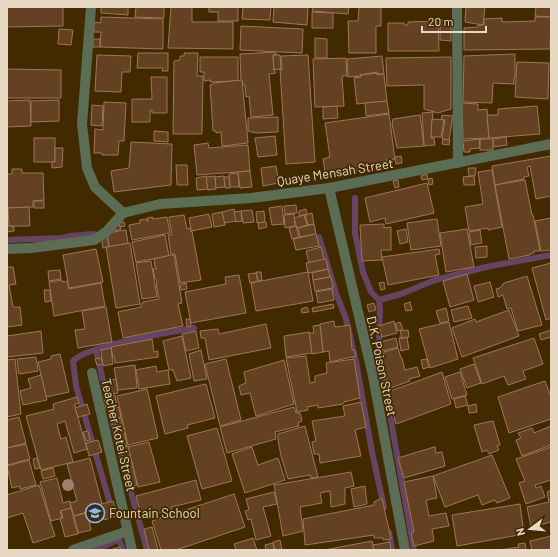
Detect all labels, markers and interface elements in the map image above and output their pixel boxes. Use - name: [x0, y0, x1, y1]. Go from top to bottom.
- scale bar: [422, 8, 486, 34]
- text: 20 m: [428, 14, 454, 28]
- street label: Quaye Mensah Street: [276, 155, 394, 189]
- street label: D.K. Poison Street: [364, 314, 400, 418]
- street label: Teacher Kotei Street: [98, 377, 140, 493]
- school or university icon: Fountain School: [84, 502, 106, 524]
- place label: Fountain School: [109, 505, 200, 521]
- north arrow: [510, 509, 550, 549]
- text: N: [513, 527, 527, 537]

